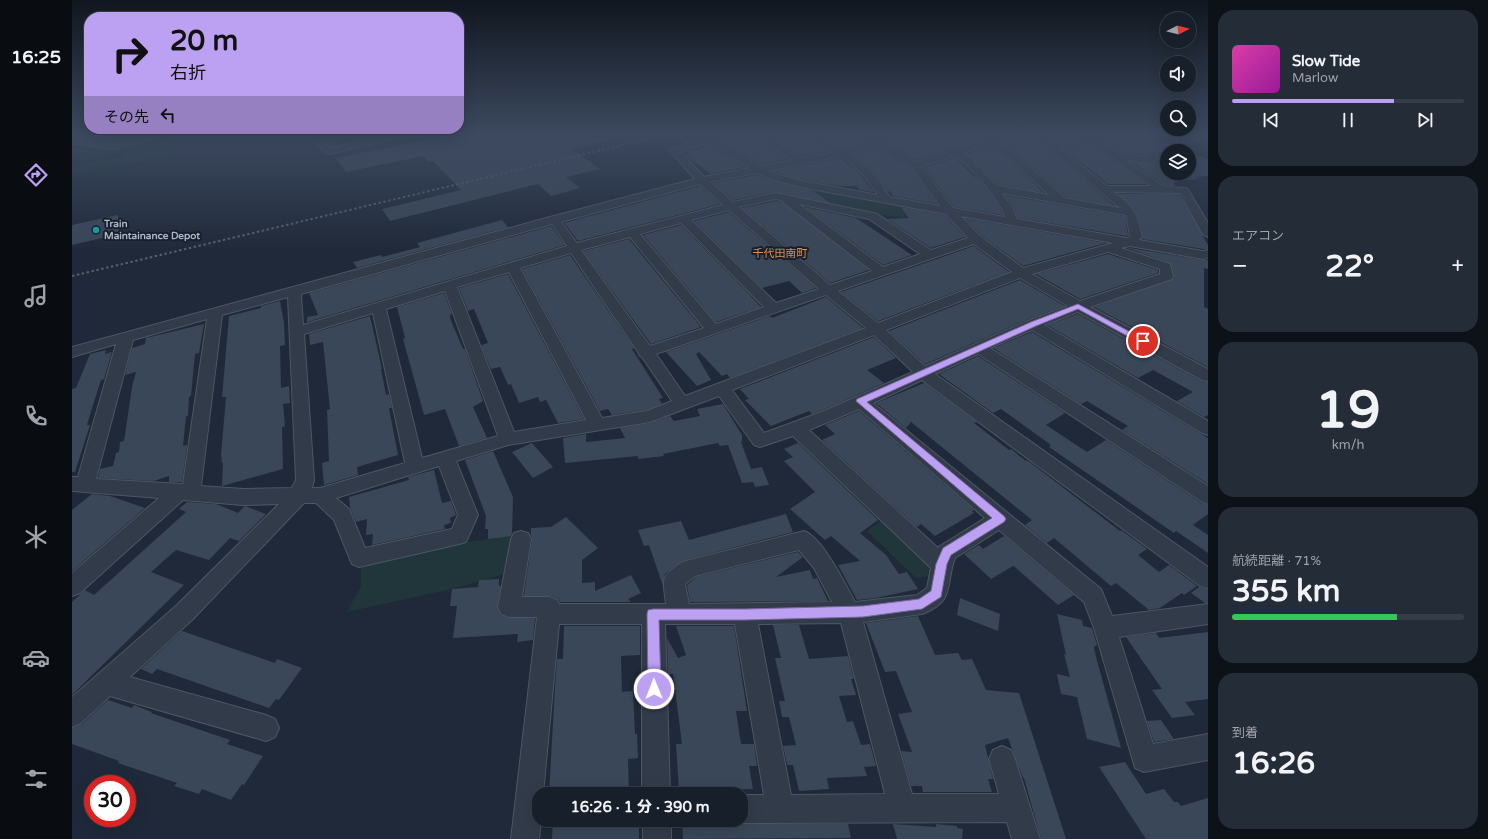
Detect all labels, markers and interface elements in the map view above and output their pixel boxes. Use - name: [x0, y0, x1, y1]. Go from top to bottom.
- north arrow: [1160, 12, 1196, 48]
- map controls: [1160, 12, 1196, 180]
- text: 20 m: [170, 24, 238, 58]
- icon: right: [104, 28, 156, 80]
- text: 16:25: [11, 46, 61, 68]
- text: Slow Tide: [1292, 52, 1360, 70]
- button: sound: [1160, 56, 1196, 92]
- text: 右折: [170, 62, 206, 84]
- text: Marlow: [1292, 70, 1338, 86]
- button: search: [1160, 100, 1196, 136]
- icon: left: [157, 104, 179, 126]
- text: その先: [104, 108, 149, 126]
- icon: previous: [1260, 109, 1282, 131]
- icon: pause: [1337, 109, 1359, 131]
- icon: next: [1414, 109, 1436, 131]
- button: layers: [1160, 144, 1196, 180]
- icon: directions: [22, 161, 50, 189]
- place label: Train Maintainance Depot: [103, 218, 200, 242]
- marker: Train Maintainance Depot: [91, 225, 101, 235]
- text: エアコン: [1232, 228, 1284, 244]
- district label: 千代田南町: [753, 247, 808, 260]
- text: 22°: [1325, 248, 1374, 285]
- text: −: [1232, 253, 1248, 279]
- text: +: [1452, 253, 1464, 279]
- icon: music: [22, 282, 50, 310]
- pin: [1126, 324, 1160, 358]
- icon: arrive: [1132, 330, 1154, 352]
- text: 19: [1315, 379, 1381, 442]
- icon: phone: [22, 402, 50, 430]
- text: km/h: [1332, 437, 1364, 453]
- icon: climate: [22, 523, 50, 551]
- text: 航続距離 · 71%: [1232, 553, 1321, 569]
- text: 355 km: [1232, 573, 1340, 610]
- icon: car: [22, 644, 50, 672]
- position arrow: [633, 668, 675, 710]
- text: 到着: [1232, 725, 1258, 741]
- text: 16:26: [1232, 745, 1315, 782]
- icon: filters: [22, 765, 50, 793]
- speed limit sign: 30: [84, 775, 136, 827]
- text: 16:26 · 1 分 · 390 m: [570, 798, 710, 816]

